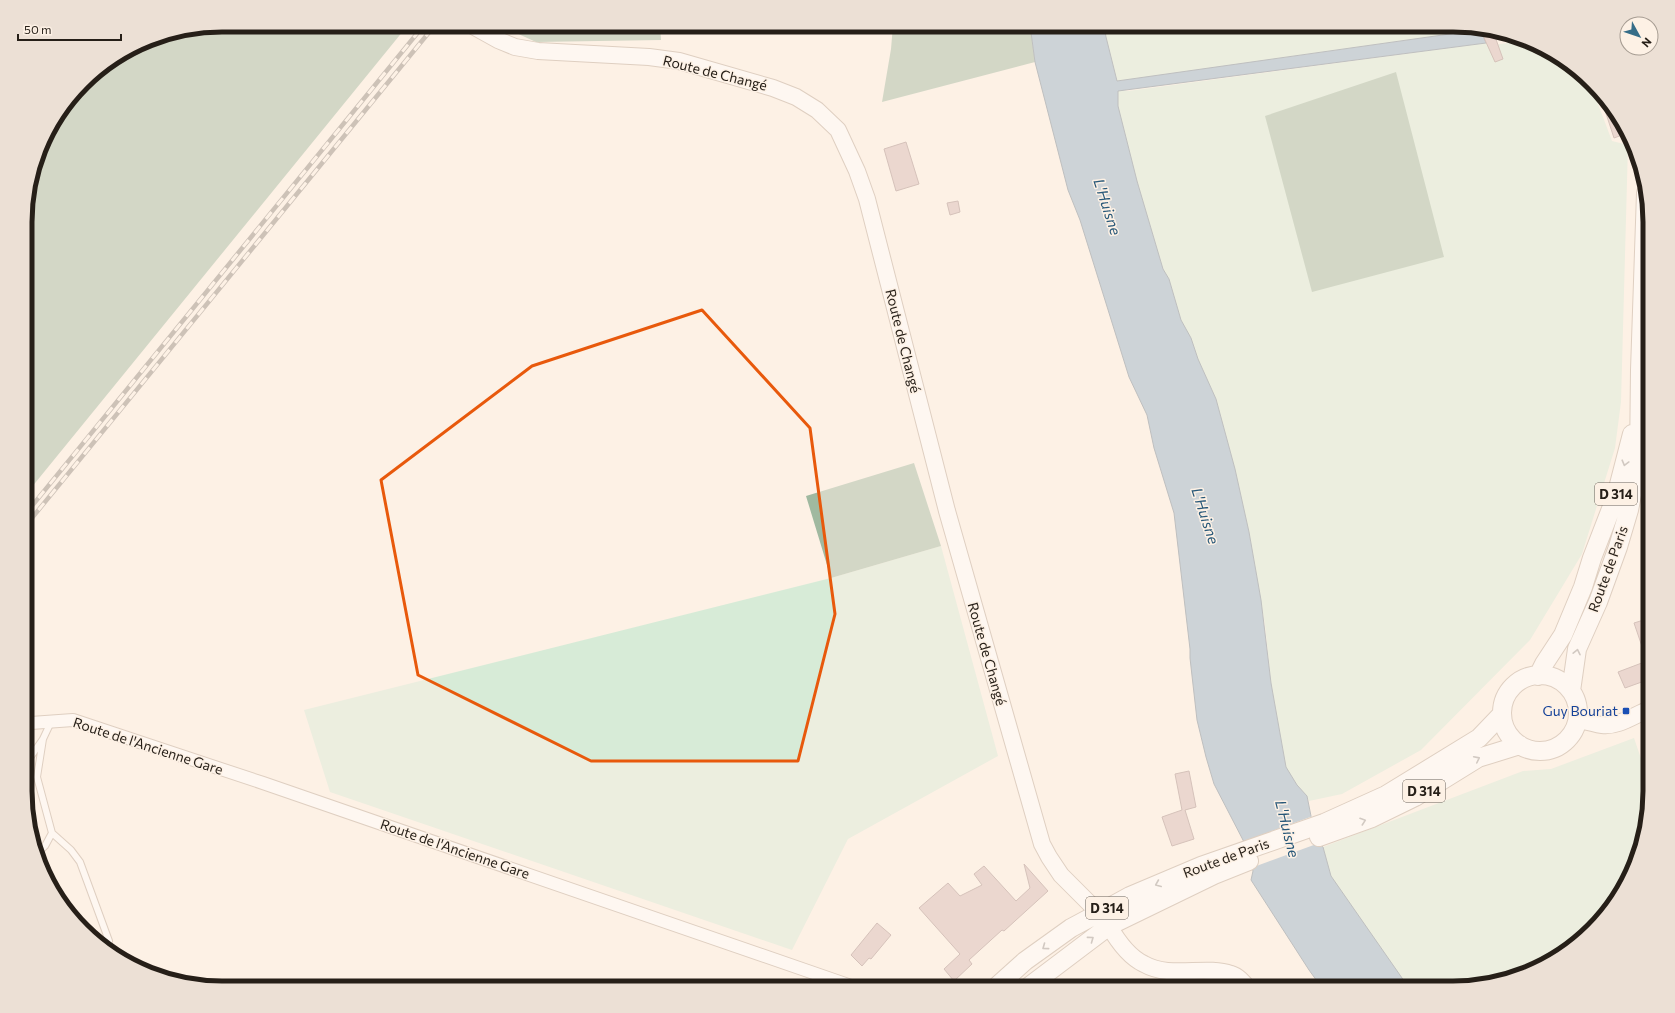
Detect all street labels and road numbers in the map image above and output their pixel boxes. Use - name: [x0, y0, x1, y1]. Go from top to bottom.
- street label: Route de Changé: [661, 51, 769, 94]
- street label: Route de Changé: [882, 287, 925, 395]
- road number: D 314: [1595, 483, 1637, 505]
- street label: Route de Paris: [1584, 523, 1631, 614]
- street label: Route de Changé: [965, 600, 1010, 708]
- street label: Route de l'Ancienne Gare: [71, 713, 225, 778]
- road number: D 314: [1403, 780, 1445, 802]
- street label: Route de l'Ancienne Gare: [378, 815, 532, 882]
- street label: Route de Paris: [1180, 834, 1271, 881]
- road number: D 314: [1086, 897, 1128, 919]

